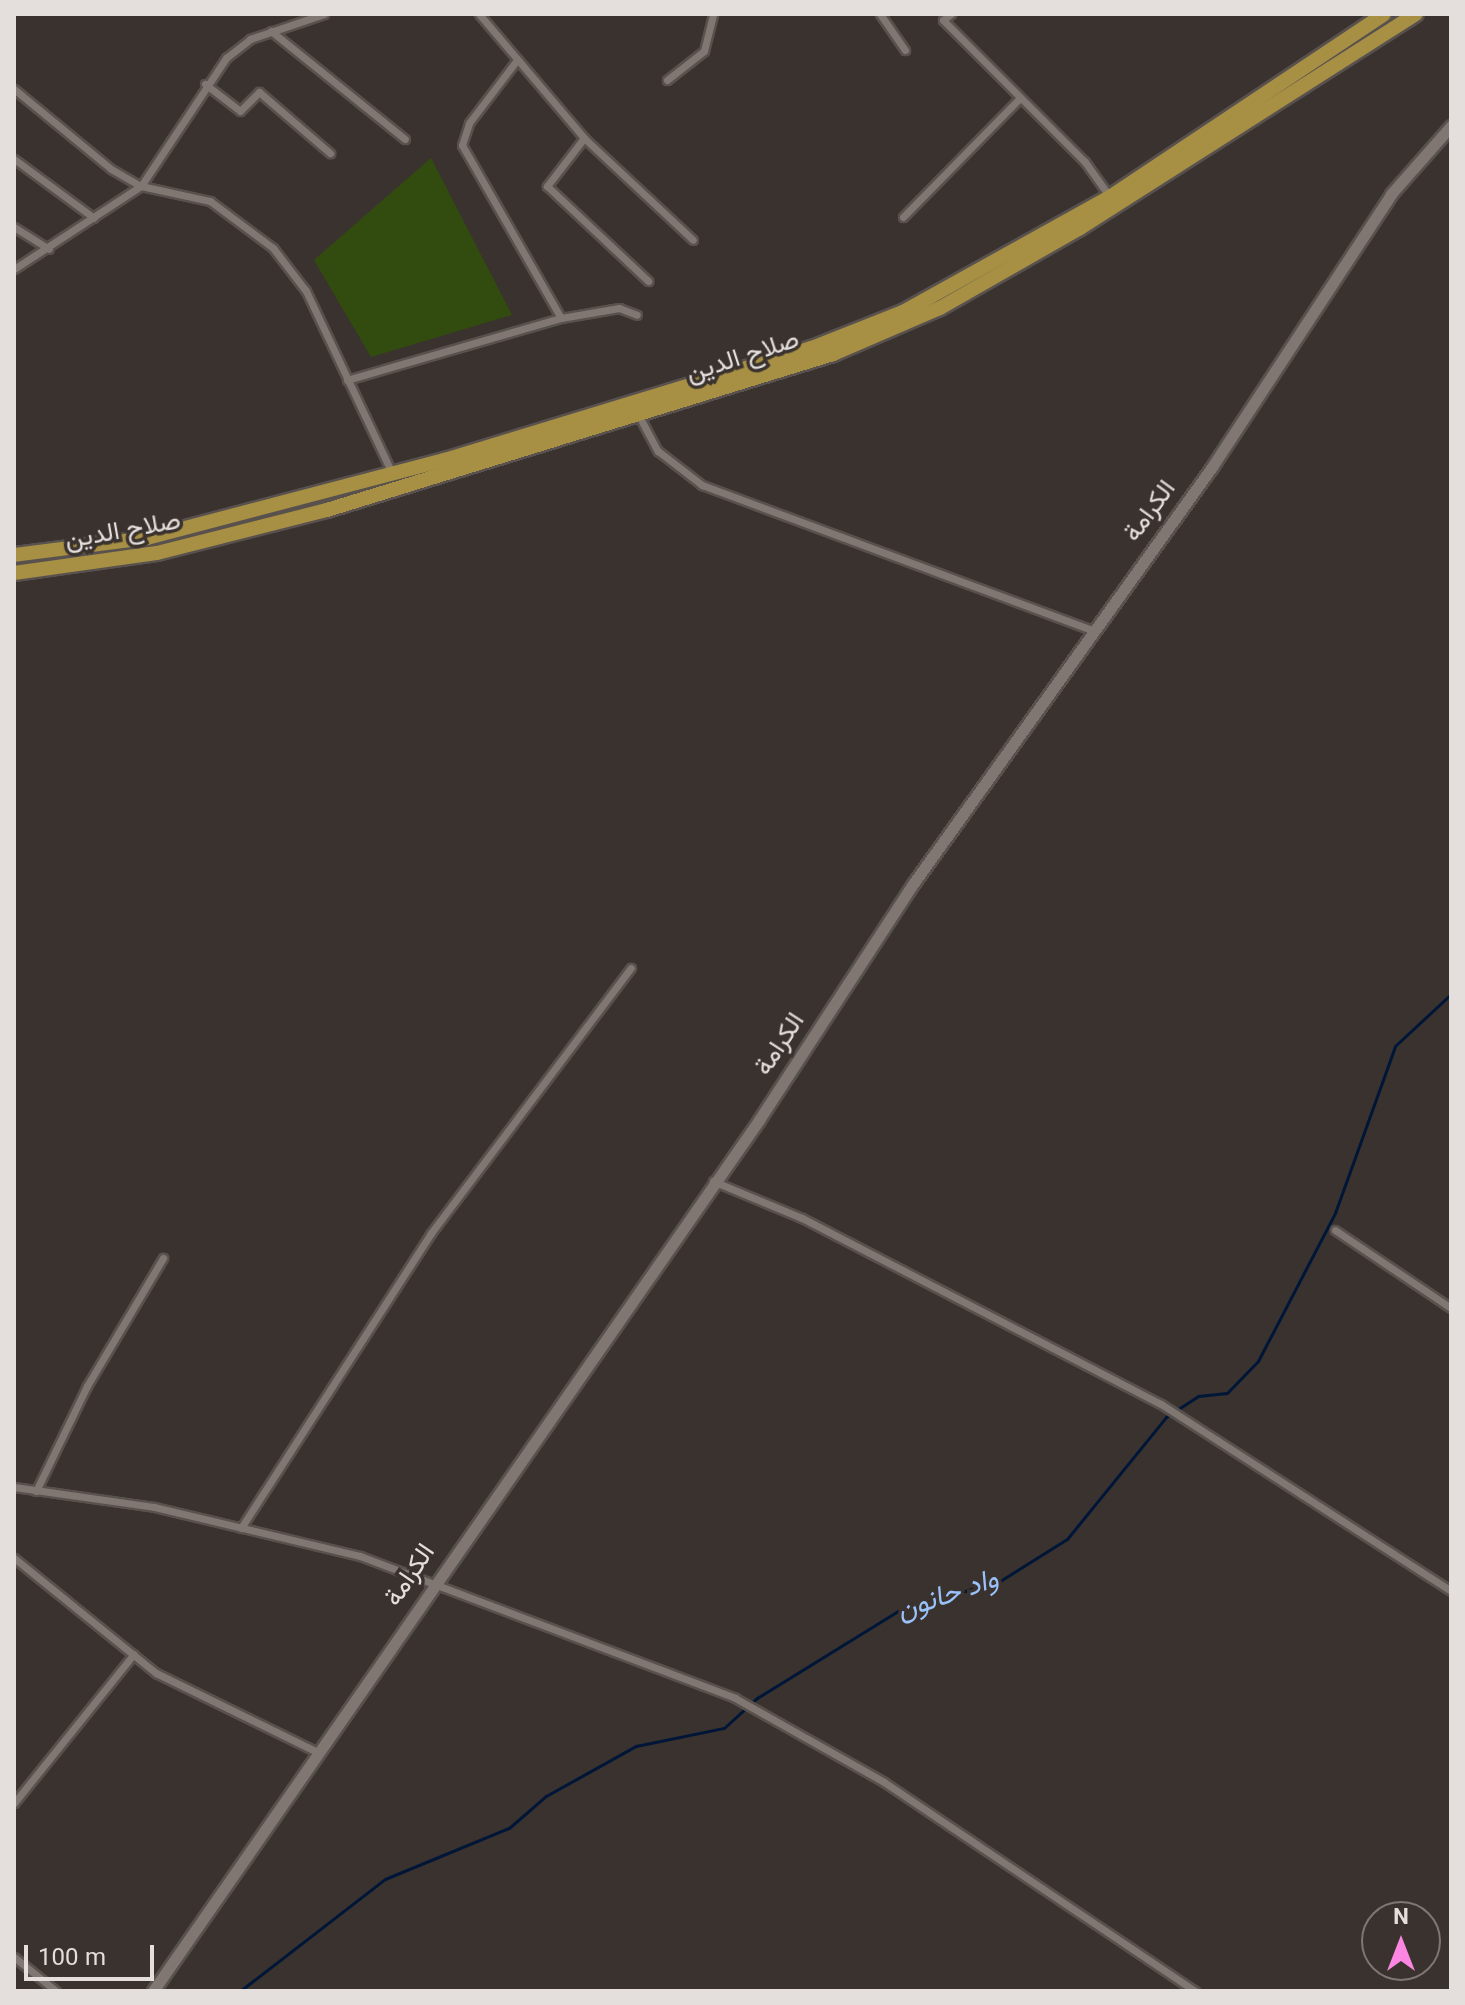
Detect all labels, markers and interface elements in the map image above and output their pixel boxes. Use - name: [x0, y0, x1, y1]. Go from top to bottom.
- street label: صلاح الدين: [683, 325, 803, 391]
- street label: الكرامة: [1118, 475, 1184, 549]
- street label: صلاح الدين: [63, 506, 183, 558]
- street label: الكرامة: [749, 1008, 813, 1082]
- street label: الكرامة: [379, 1539, 443, 1613]
- water label: واد حانون: [893, 1563, 1003, 1629]
- north arrow: [1361, 1901, 1441, 1981]
- text: N: [1393, 1901, 1409, 1936]
- scale bar: [28, 1929, 158, 1979]
- text: 100 m: [38, 1940, 106, 1978]

